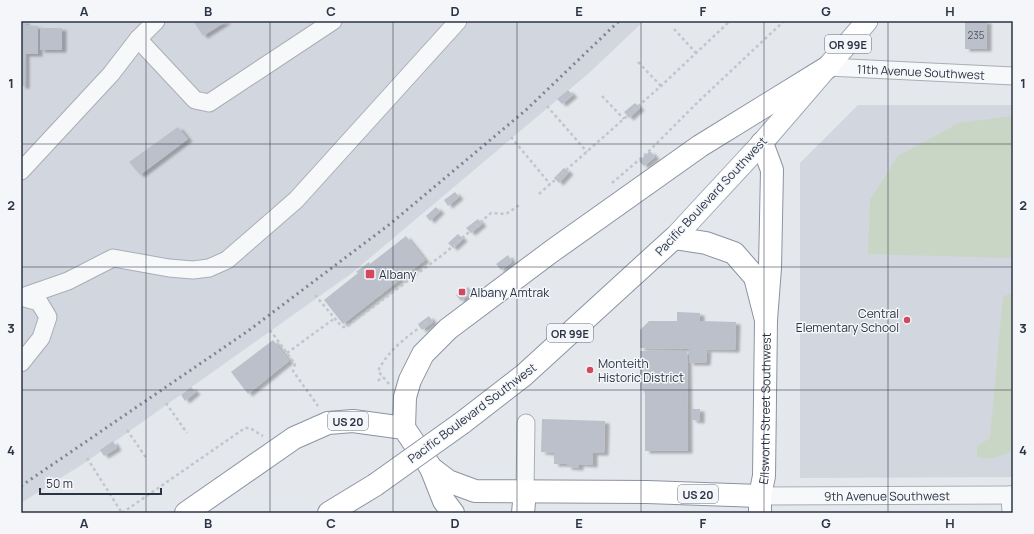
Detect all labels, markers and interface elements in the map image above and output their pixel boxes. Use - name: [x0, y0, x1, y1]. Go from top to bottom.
- text: A: [80, 2, 89, 20]
- text: B: [204, 2, 212, 20]
- text: C: [326, 2, 336, 20]
- text: D: [450, 2, 460, 20]
- text: E: [575, 2, 583, 20]
- text: F: [700, 2, 707, 20]
- text: G: [821, 2, 831, 20]
- text: H: [945, 2, 955, 20]
- house number: 235: [967, 28, 985, 42]
- road number: OR 99E: [825, 35, 871, 53]
- street label: 11th Avenue Southwest: [857, 60, 985, 83]
- text: 1: [8, 74, 14, 92]
- text: 1: [1020, 74, 1026, 92]
- street label: Pacific Boulevard Southwest: [651, 133, 771, 259]
- text: 2: [7, 196, 15, 214]
- text: 2: [1019, 196, 1027, 214]
- place label: Albany: [379, 266, 417, 283]
- marker: Albany: [364, 268, 376, 280]
- place label: Albany Amtrak: [470, 284, 550, 301]
- marker: Albany Amtrak: [457, 287, 467, 297]
- place label: Central Elementary School: [796, 305, 899, 336]
- marker: Central Elementary School: [902, 315, 912, 325]
- text: 3: [7, 319, 15, 337]
- text: 3: [1019, 319, 1027, 337]
- road number: OR 99E: [547, 324, 593, 342]
- street label: Ellsworth Street Southwest: [754, 332, 774, 486]
- place label: Monteith Historic District: [598, 355, 684, 386]
- street label: Pacific Boulevard Southwest: [404, 359, 540, 467]
- marker: Monteith Historic District: [585, 365, 595, 375]
- road number: US 20: [328, 412, 368, 430]
- text: 4: [7, 441, 15, 459]
- text: 4: [1019, 441, 1027, 459]
- scale bar: [40, 470, 161, 496]
- text: 50 m: [46, 475, 73, 492]
- road number: US 20: [678, 485, 718, 503]
- street label: 9th Avenue Southwest: [824, 487, 950, 504]
- text: A: [80, 514, 89, 532]
- text: B: [204, 514, 212, 532]
- text: C: [326, 514, 336, 532]
- text: D: [450, 514, 460, 532]
- text: E: [575, 514, 583, 532]
- text: F: [700, 514, 707, 532]
- text: G: [821, 514, 831, 532]
- text: H: [945, 514, 955, 532]

